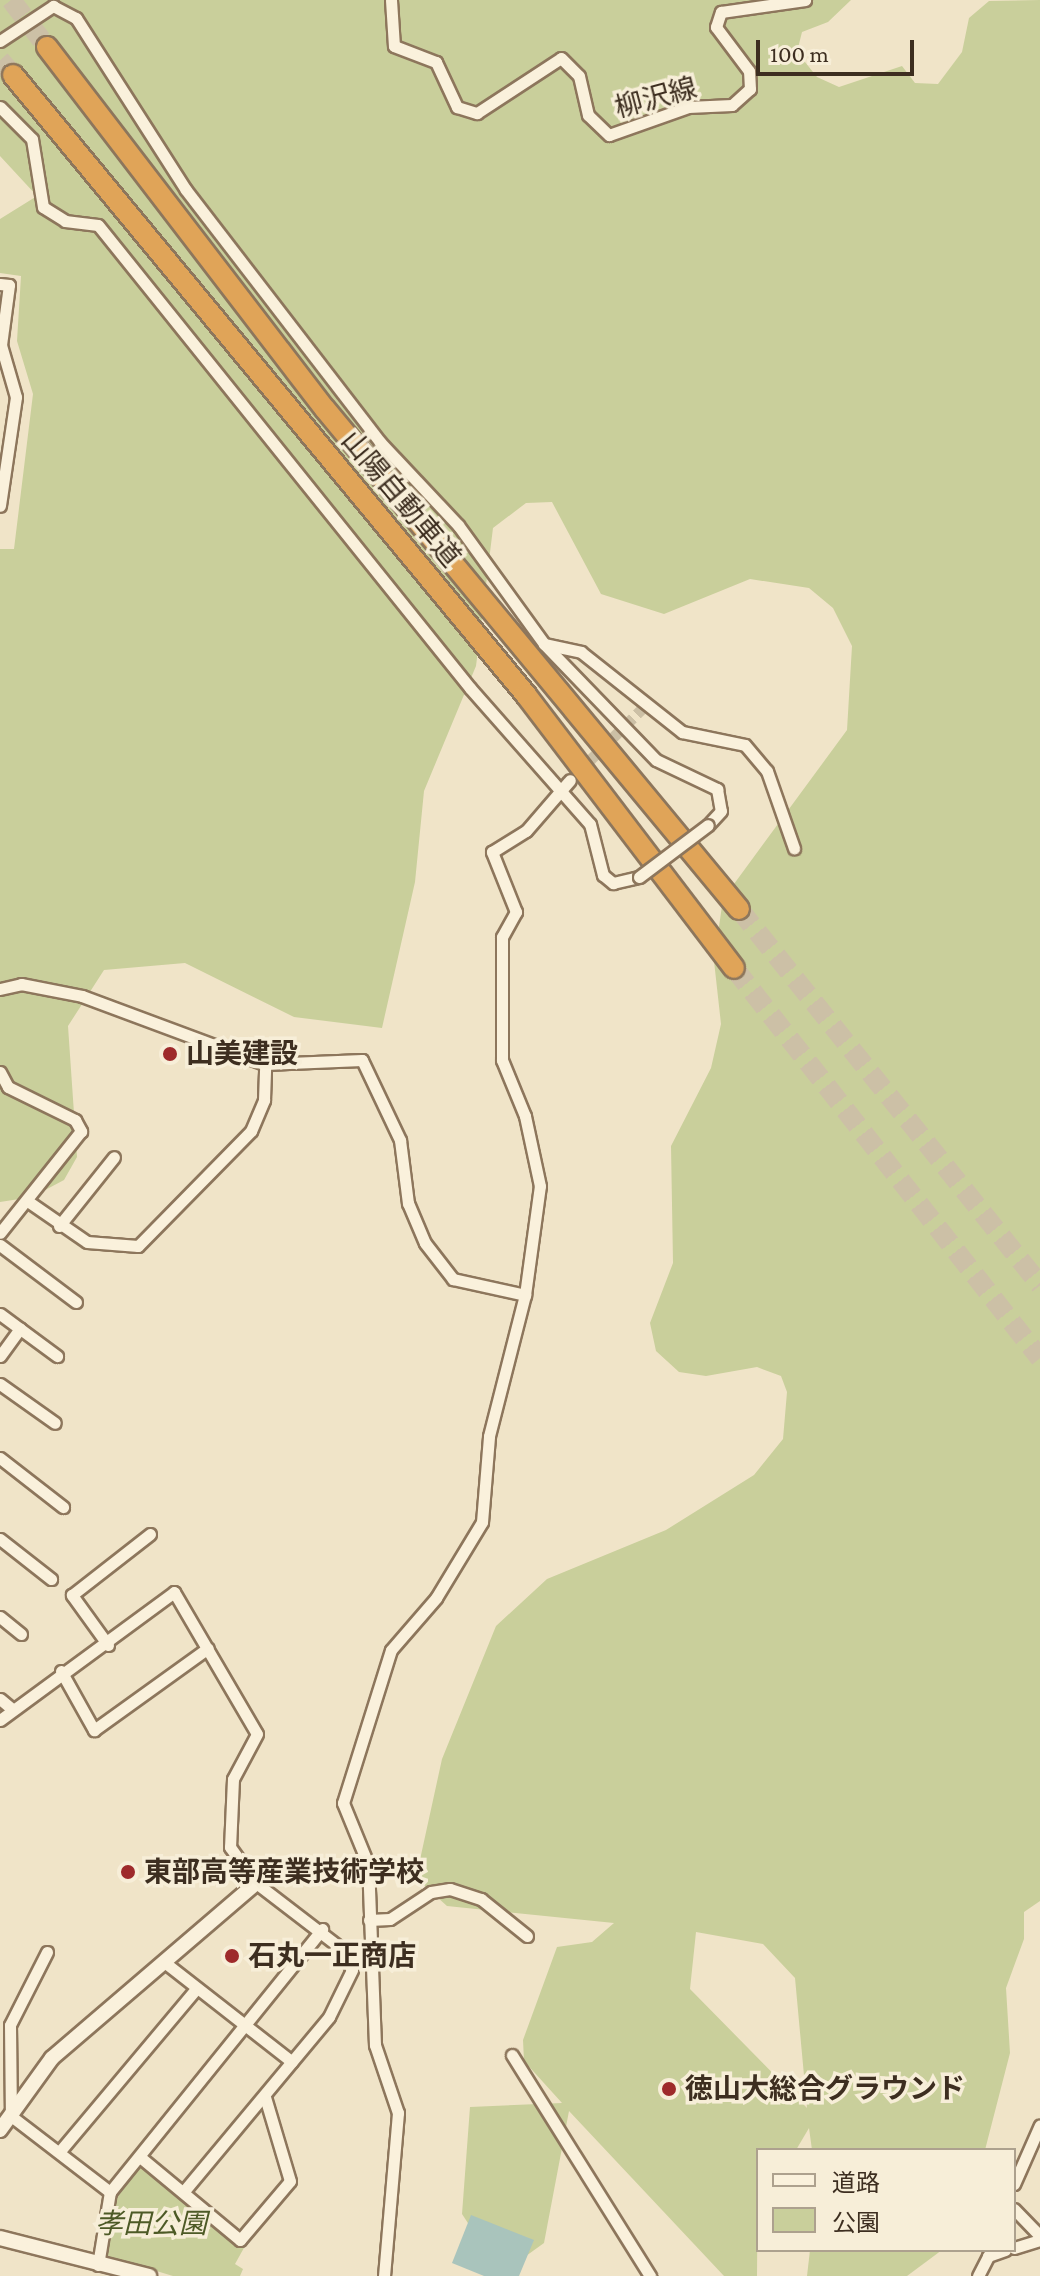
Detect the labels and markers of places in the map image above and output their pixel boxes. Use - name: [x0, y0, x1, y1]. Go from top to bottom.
- place label: 山美建設: [186, 1037, 298, 1071]
- marker: 山美建設: [161, 1045, 179, 1063]
- place label: 東部高等産業技術学校: [144, 1855, 424, 1889]
- marker: 東部高等産業技術学校: [119, 1863, 137, 1881]
- place label: 石丸一正商店: [248, 1939, 416, 1973]
- marker: 石丸一正商店: [223, 1947, 241, 1965]
- place label: 徳山大総合グラウンド: [685, 2072, 965, 2106]
- marker: 徳山大総合グラウンド: [660, 2080, 678, 2098]

